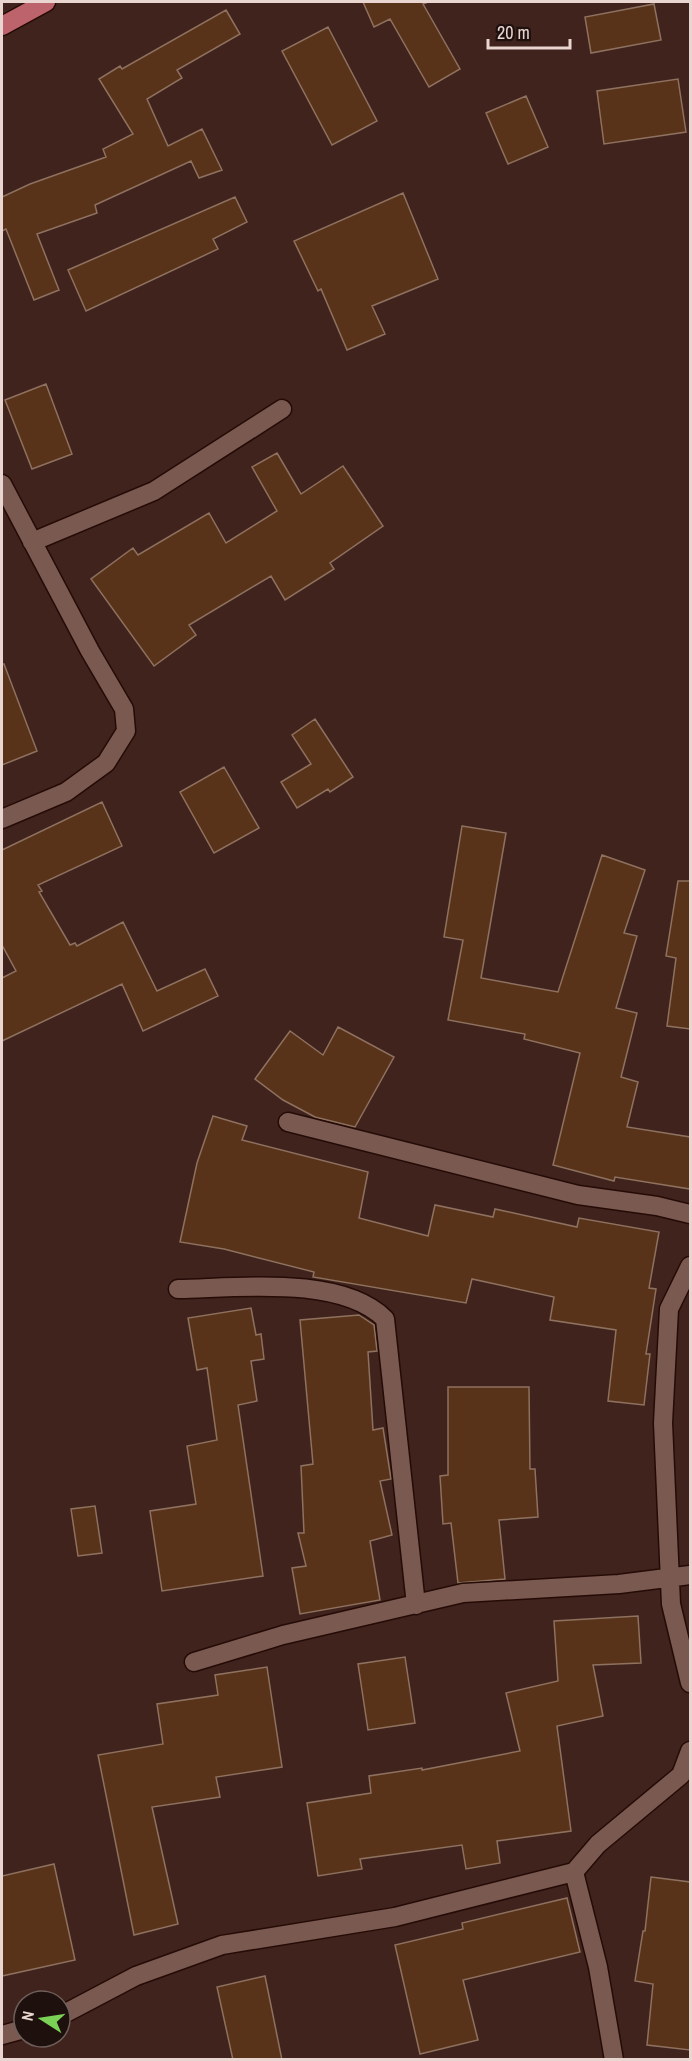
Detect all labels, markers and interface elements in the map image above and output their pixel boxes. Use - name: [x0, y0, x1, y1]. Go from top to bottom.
- scale bar: [488, 12, 570, 50]
- text: 20 m: [497, 20, 530, 45]
- north arrow: [12, 1989, 72, 2049]
- text: N: [16, 2009, 39, 2023]

